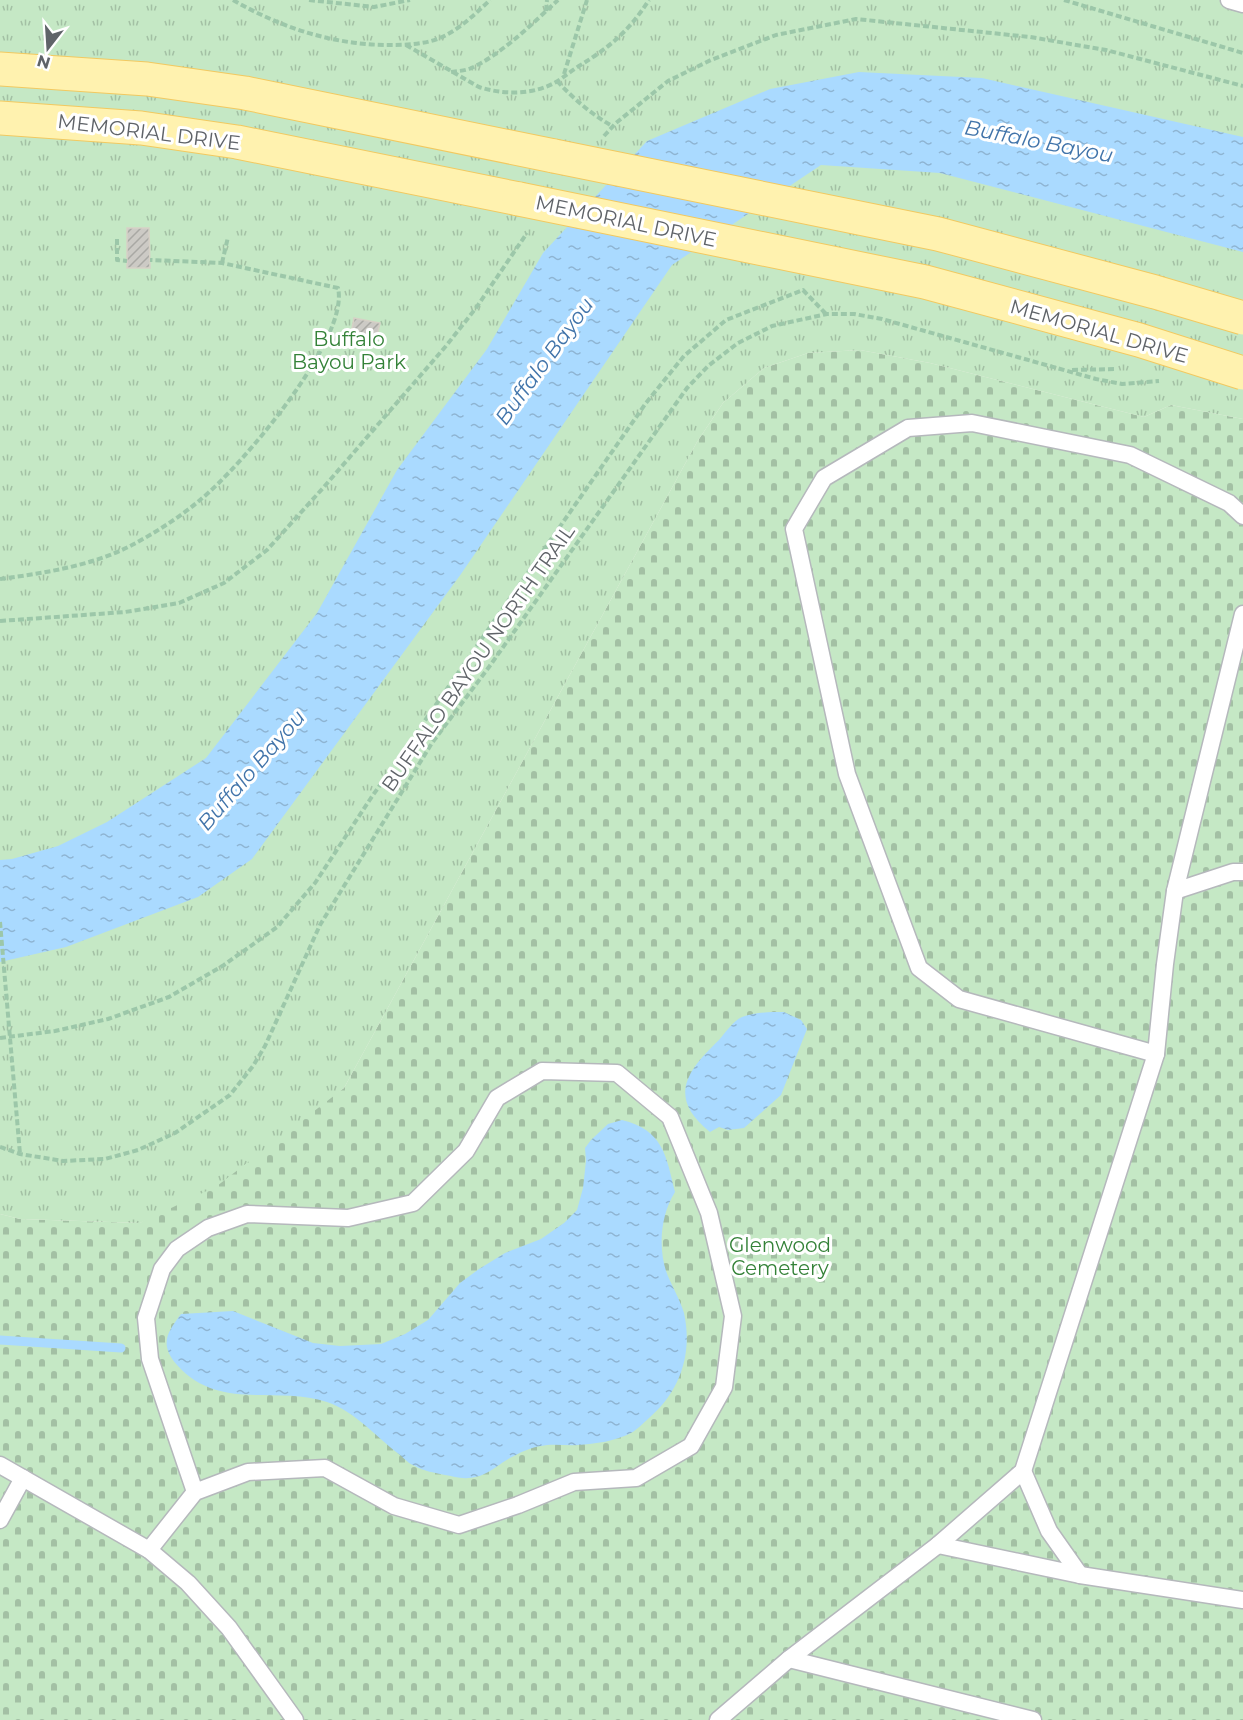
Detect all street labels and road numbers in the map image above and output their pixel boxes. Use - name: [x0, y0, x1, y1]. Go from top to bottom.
- street label: MEMORIAL DRIVE: [56, 109, 242, 155]
- street label: MEMORIAL DRIVE: [534, 190, 718, 252]
- street label: MEMORIAL DRIVE: [1007, 294, 1191, 368]
- street label: BUFFALO BAYOU NORTH TRAIL: [376, 520, 580, 796]

